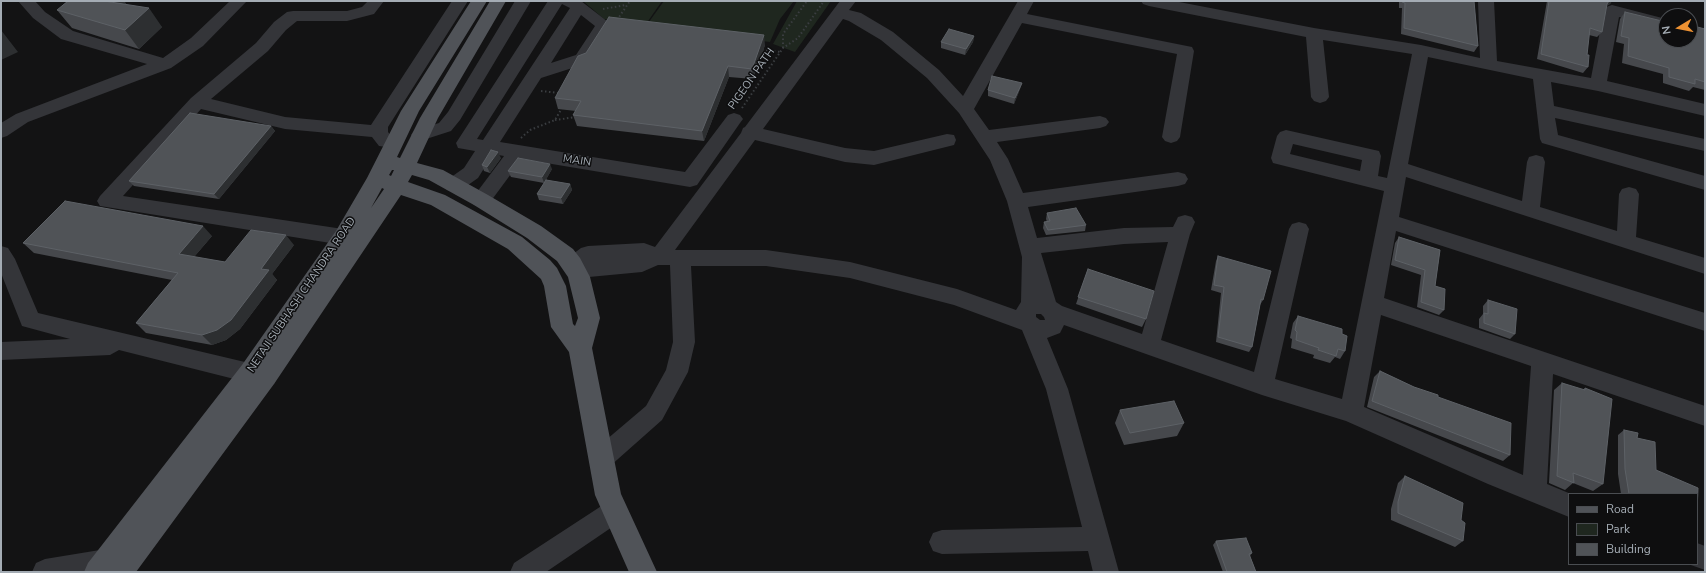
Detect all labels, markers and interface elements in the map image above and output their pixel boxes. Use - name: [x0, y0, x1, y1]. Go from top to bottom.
- north arrow: [1658, 8, 1698, 48]
- text: N: [1659, 25, 1675, 35]
- street label: PIGEON PATH: [726, 46, 778, 112]
- street label: MAIN: [562, 152, 592, 170]
- street label: NETAJI SUBHASH CHANDRA ROAD: [245, 215, 359, 375]
- legend: [1568, 493, 1698, 565]
- text: Road: [1606, 501, 1634, 517]
- text: Park: [1606, 521, 1630, 537]
- text: Building: [1606, 541, 1651, 557]

